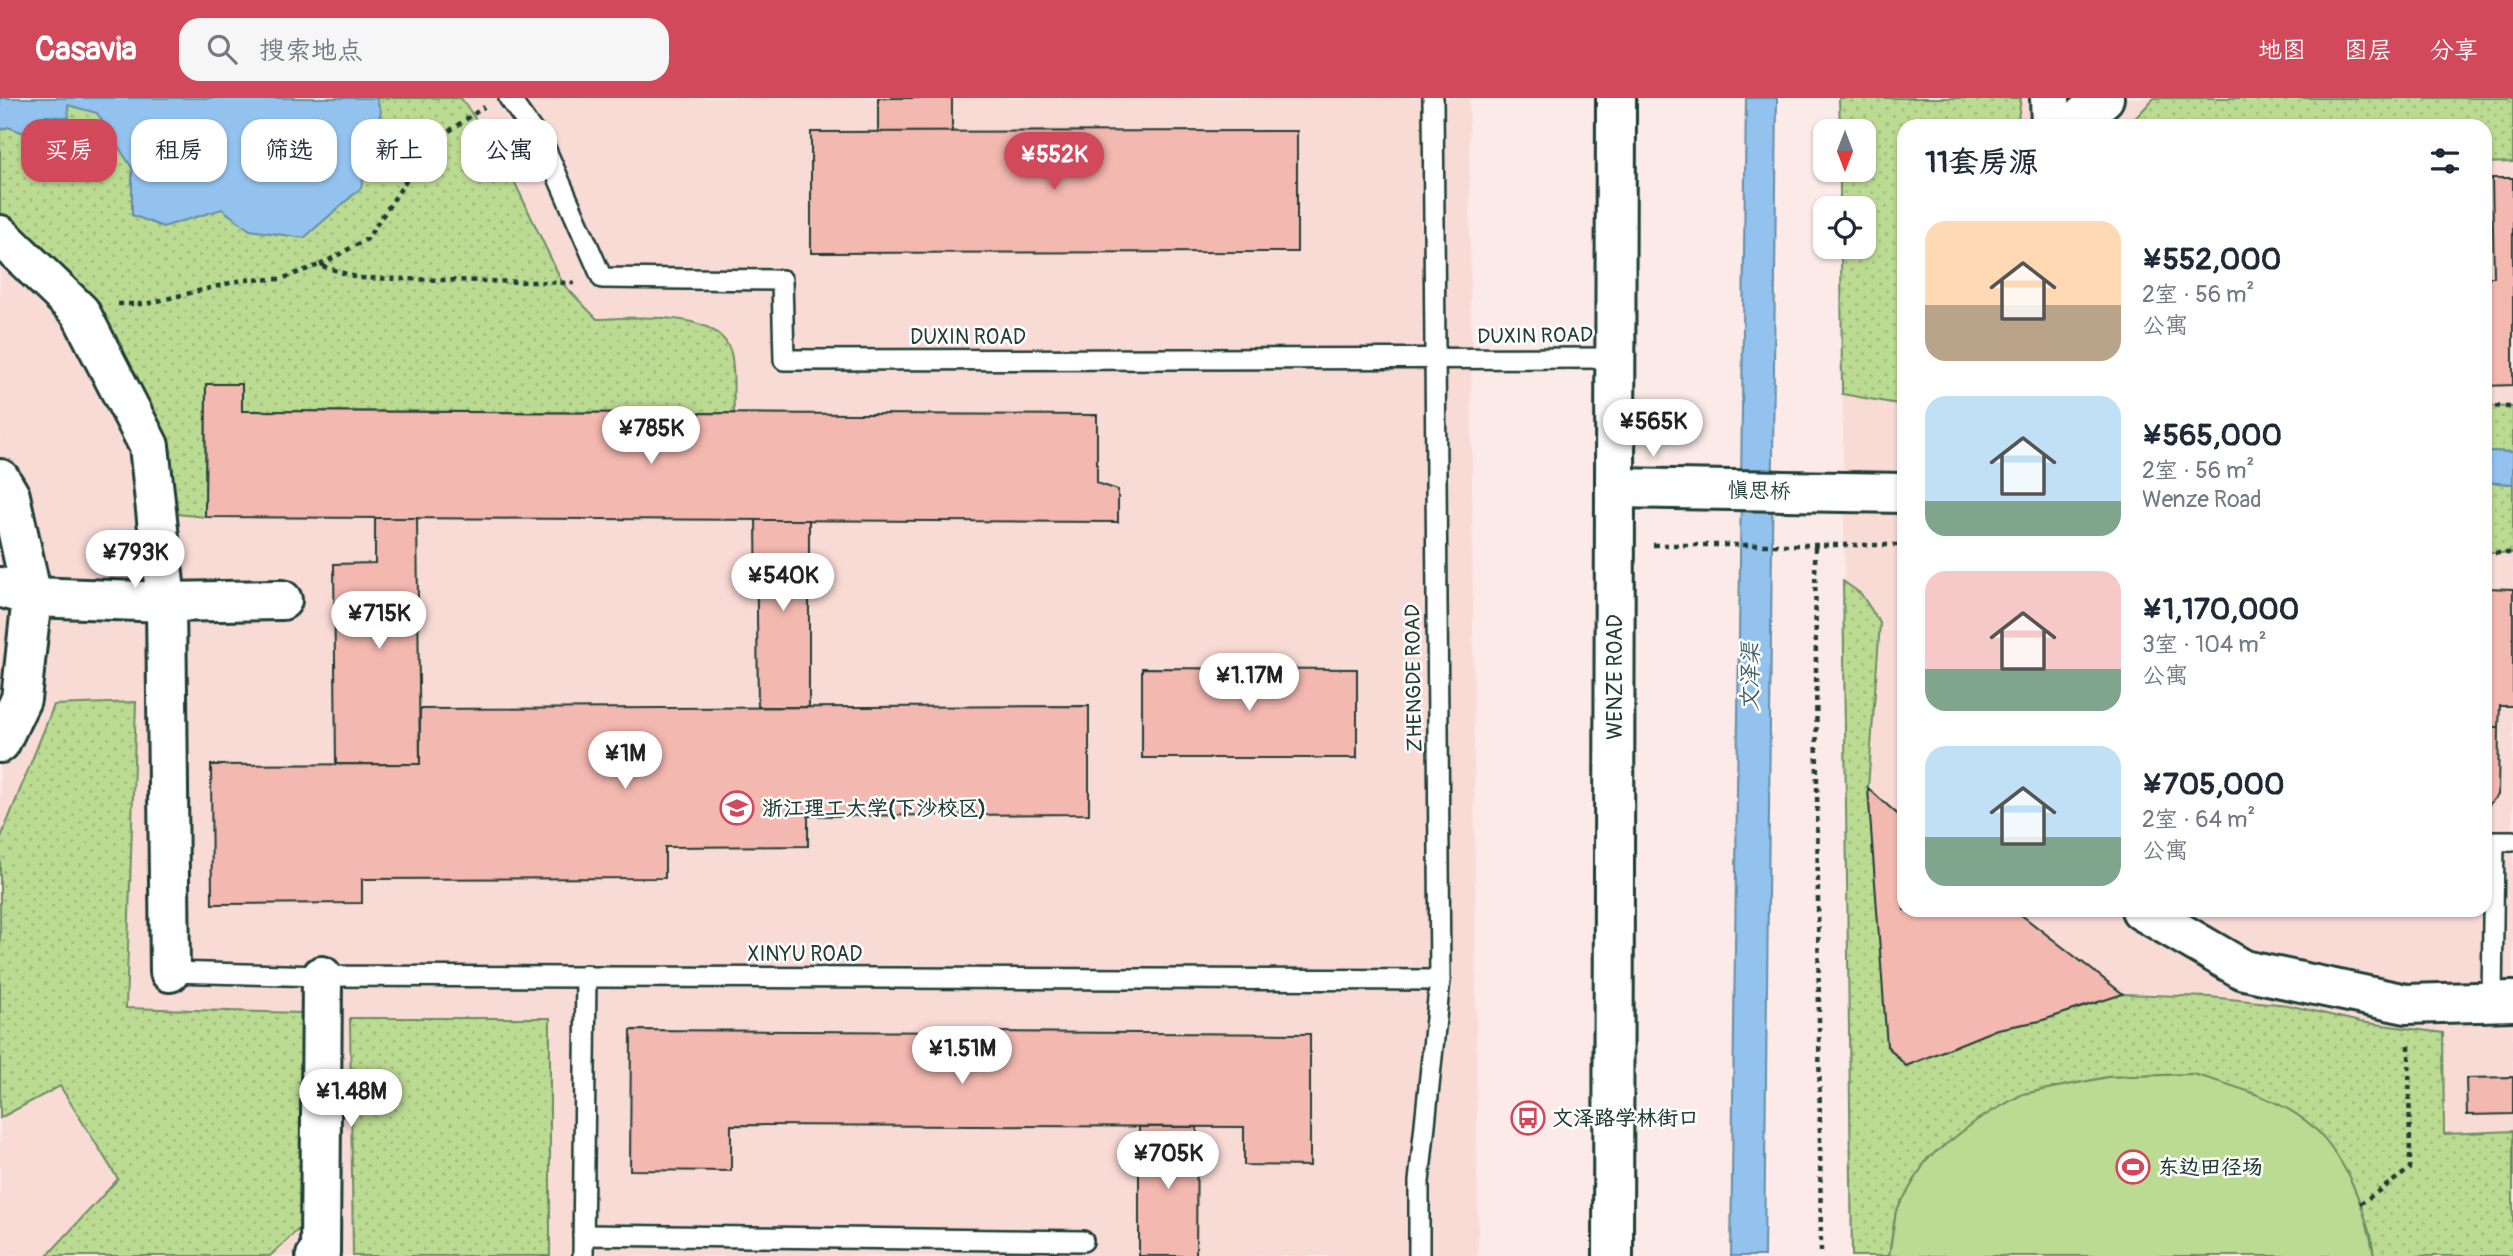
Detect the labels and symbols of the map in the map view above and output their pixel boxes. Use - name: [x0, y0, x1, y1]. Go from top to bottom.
- north arrow: [1813, 119, 1876, 182]
- pin: ¥552K: [1005, 132, 1103, 192]
- street label: DUXIN ROAD: [1477, 321, 1593, 351]
- street label: DUXIN ROAD: [910, 324, 1026, 351]
- pin: ¥565K: [1604, 400, 1702, 459]
- pin: ¥785K: [602, 406, 700, 466]
- street label: 慎思桥: [1727, 477, 1791, 505]
- pin: ¥793K: [86, 531, 184, 590]
- pin: ¥540K: [734, 554, 832, 613]
- pin: ¥715K: [330, 592, 428, 651]
- street label: ZHENGDE ROAD: [1399, 604, 1429, 752]
- street label: WENZE ROAD: [1602, 614, 1629, 740]
- water label: 文泽渠: [1735, 640, 1765, 712]
- pin: ¥1.17M: [1192, 654, 1306, 713]
- pin: ¥1M: [591, 732, 659, 791]
- school or university icon: 浙江理工大学(下沙校区): [718, 789, 756, 827]
- place label: 浙江理工大学(下沙校区): [762, 795, 986, 822]
- street label: XINYU ROAD: [748, 941, 862, 968]
- pin: ¥1.51M: [905, 1026, 1019, 1086]
- pin: ¥1.48M: [294, 1070, 408, 1129]
- bus stop icon: 文泽路学林街口: [1509, 1099, 1547, 1137]
- place label: 文泽路学林街口: [1552, 1105, 1699, 1132]
- pin: ¥705K: [1119, 1132, 1217, 1191]
- sports icon: 东边田径场: [2114, 1148, 2152, 1186]
- place label: 东边田径场: [2158, 1154, 2263, 1181]

